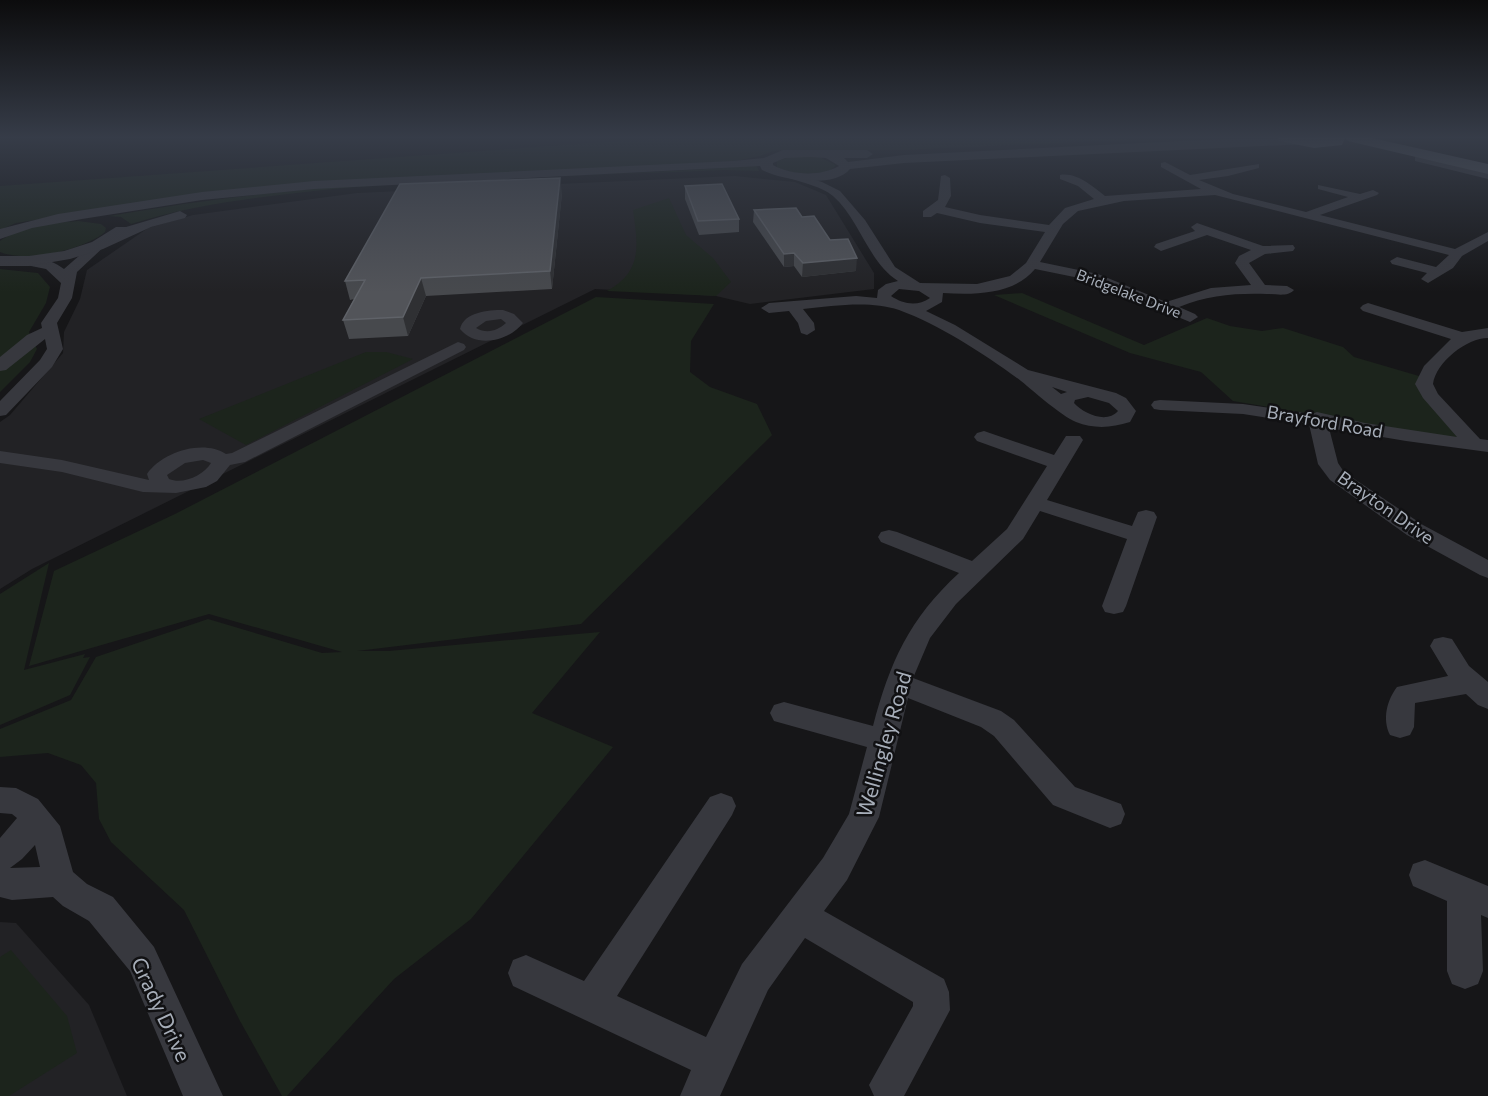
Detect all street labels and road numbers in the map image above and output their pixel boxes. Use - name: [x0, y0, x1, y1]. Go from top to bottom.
- street label: Bridgelake Drive: [1074, 265, 1184, 321]
- street label: Brayford Road: [1265, 400, 1385, 442]
- street label: Brayton Drive: [1334, 466, 1438, 548]
- street label: Wellingley Road: [850, 668, 916, 820]
- street label: Grady Drive: [127, 953, 197, 1065]

